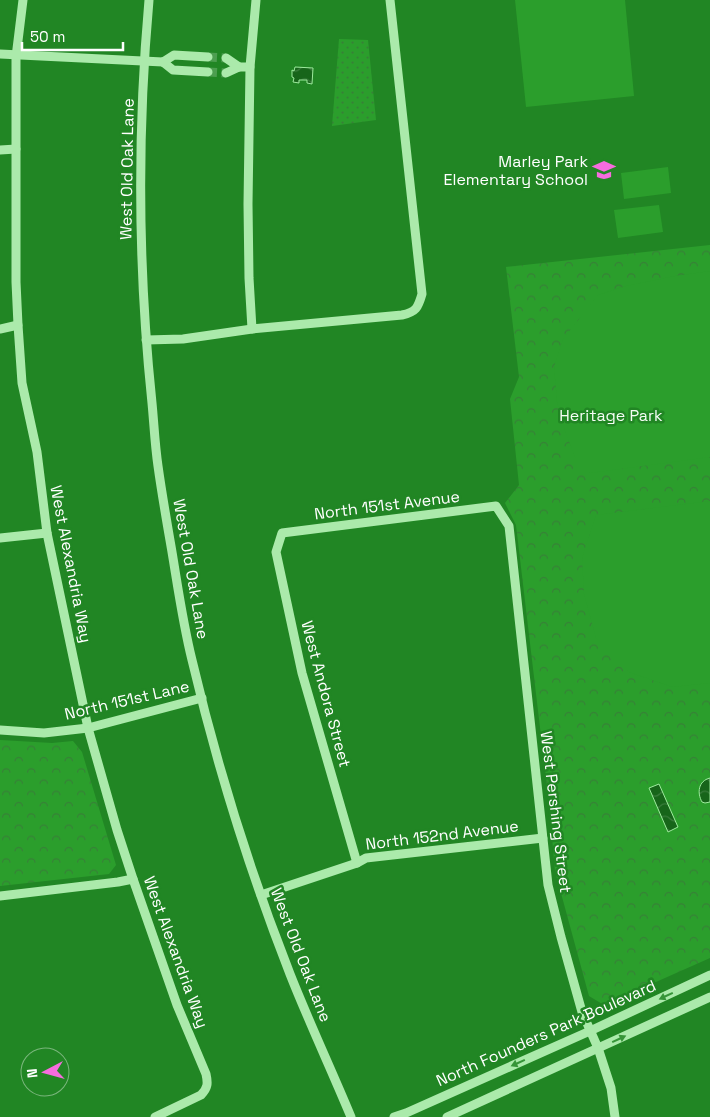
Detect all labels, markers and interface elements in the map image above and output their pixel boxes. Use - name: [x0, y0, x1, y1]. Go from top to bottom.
- scale bar: [22, 20, 124, 52]
- text: 50 m: [30, 27, 65, 46]
- street label: West Old Oak Lane: [115, 98, 139, 240]
- place label: Marley Park Elementary School: [443, 151, 588, 190]
- school or university icon: Marley Park Elementary School: [591, 157, 617, 183]
- park label: Heritage Park: [559, 405, 663, 426]
- street label: West Alexandria Way: [45, 483, 97, 645]
- street label: North 151st Avenue: [313, 486, 461, 524]
- street label: West Old Oak Lane: [168, 497, 214, 641]
- street label: West Andora Street: [296, 618, 356, 770]
- street label: North 151st Lane: [63, 675, 191, 725]
- street label: West Pershing Street: [536, 730, 576, 894]
- street label: North 152nd Avenue: [364, 815, 520, 855]
- street label: West Alexandria Way: [139, 873, 213, 1031]
- street label: West Old Oak Lane: [266, 885, 336, 1025]
- street label: North Founders Park Boulevard: [433, 975, 659, 1091]
- one-way arrow: [659, 992, 673, 1000]
- one-way arrow: [612, 1034, 626, 1042]
- north arrow: [20, 1047, 70, 1097]
- one-way arrow: [511, 1059, 525, 1067]
- text: N: [23, 1068, 42, 1079]

